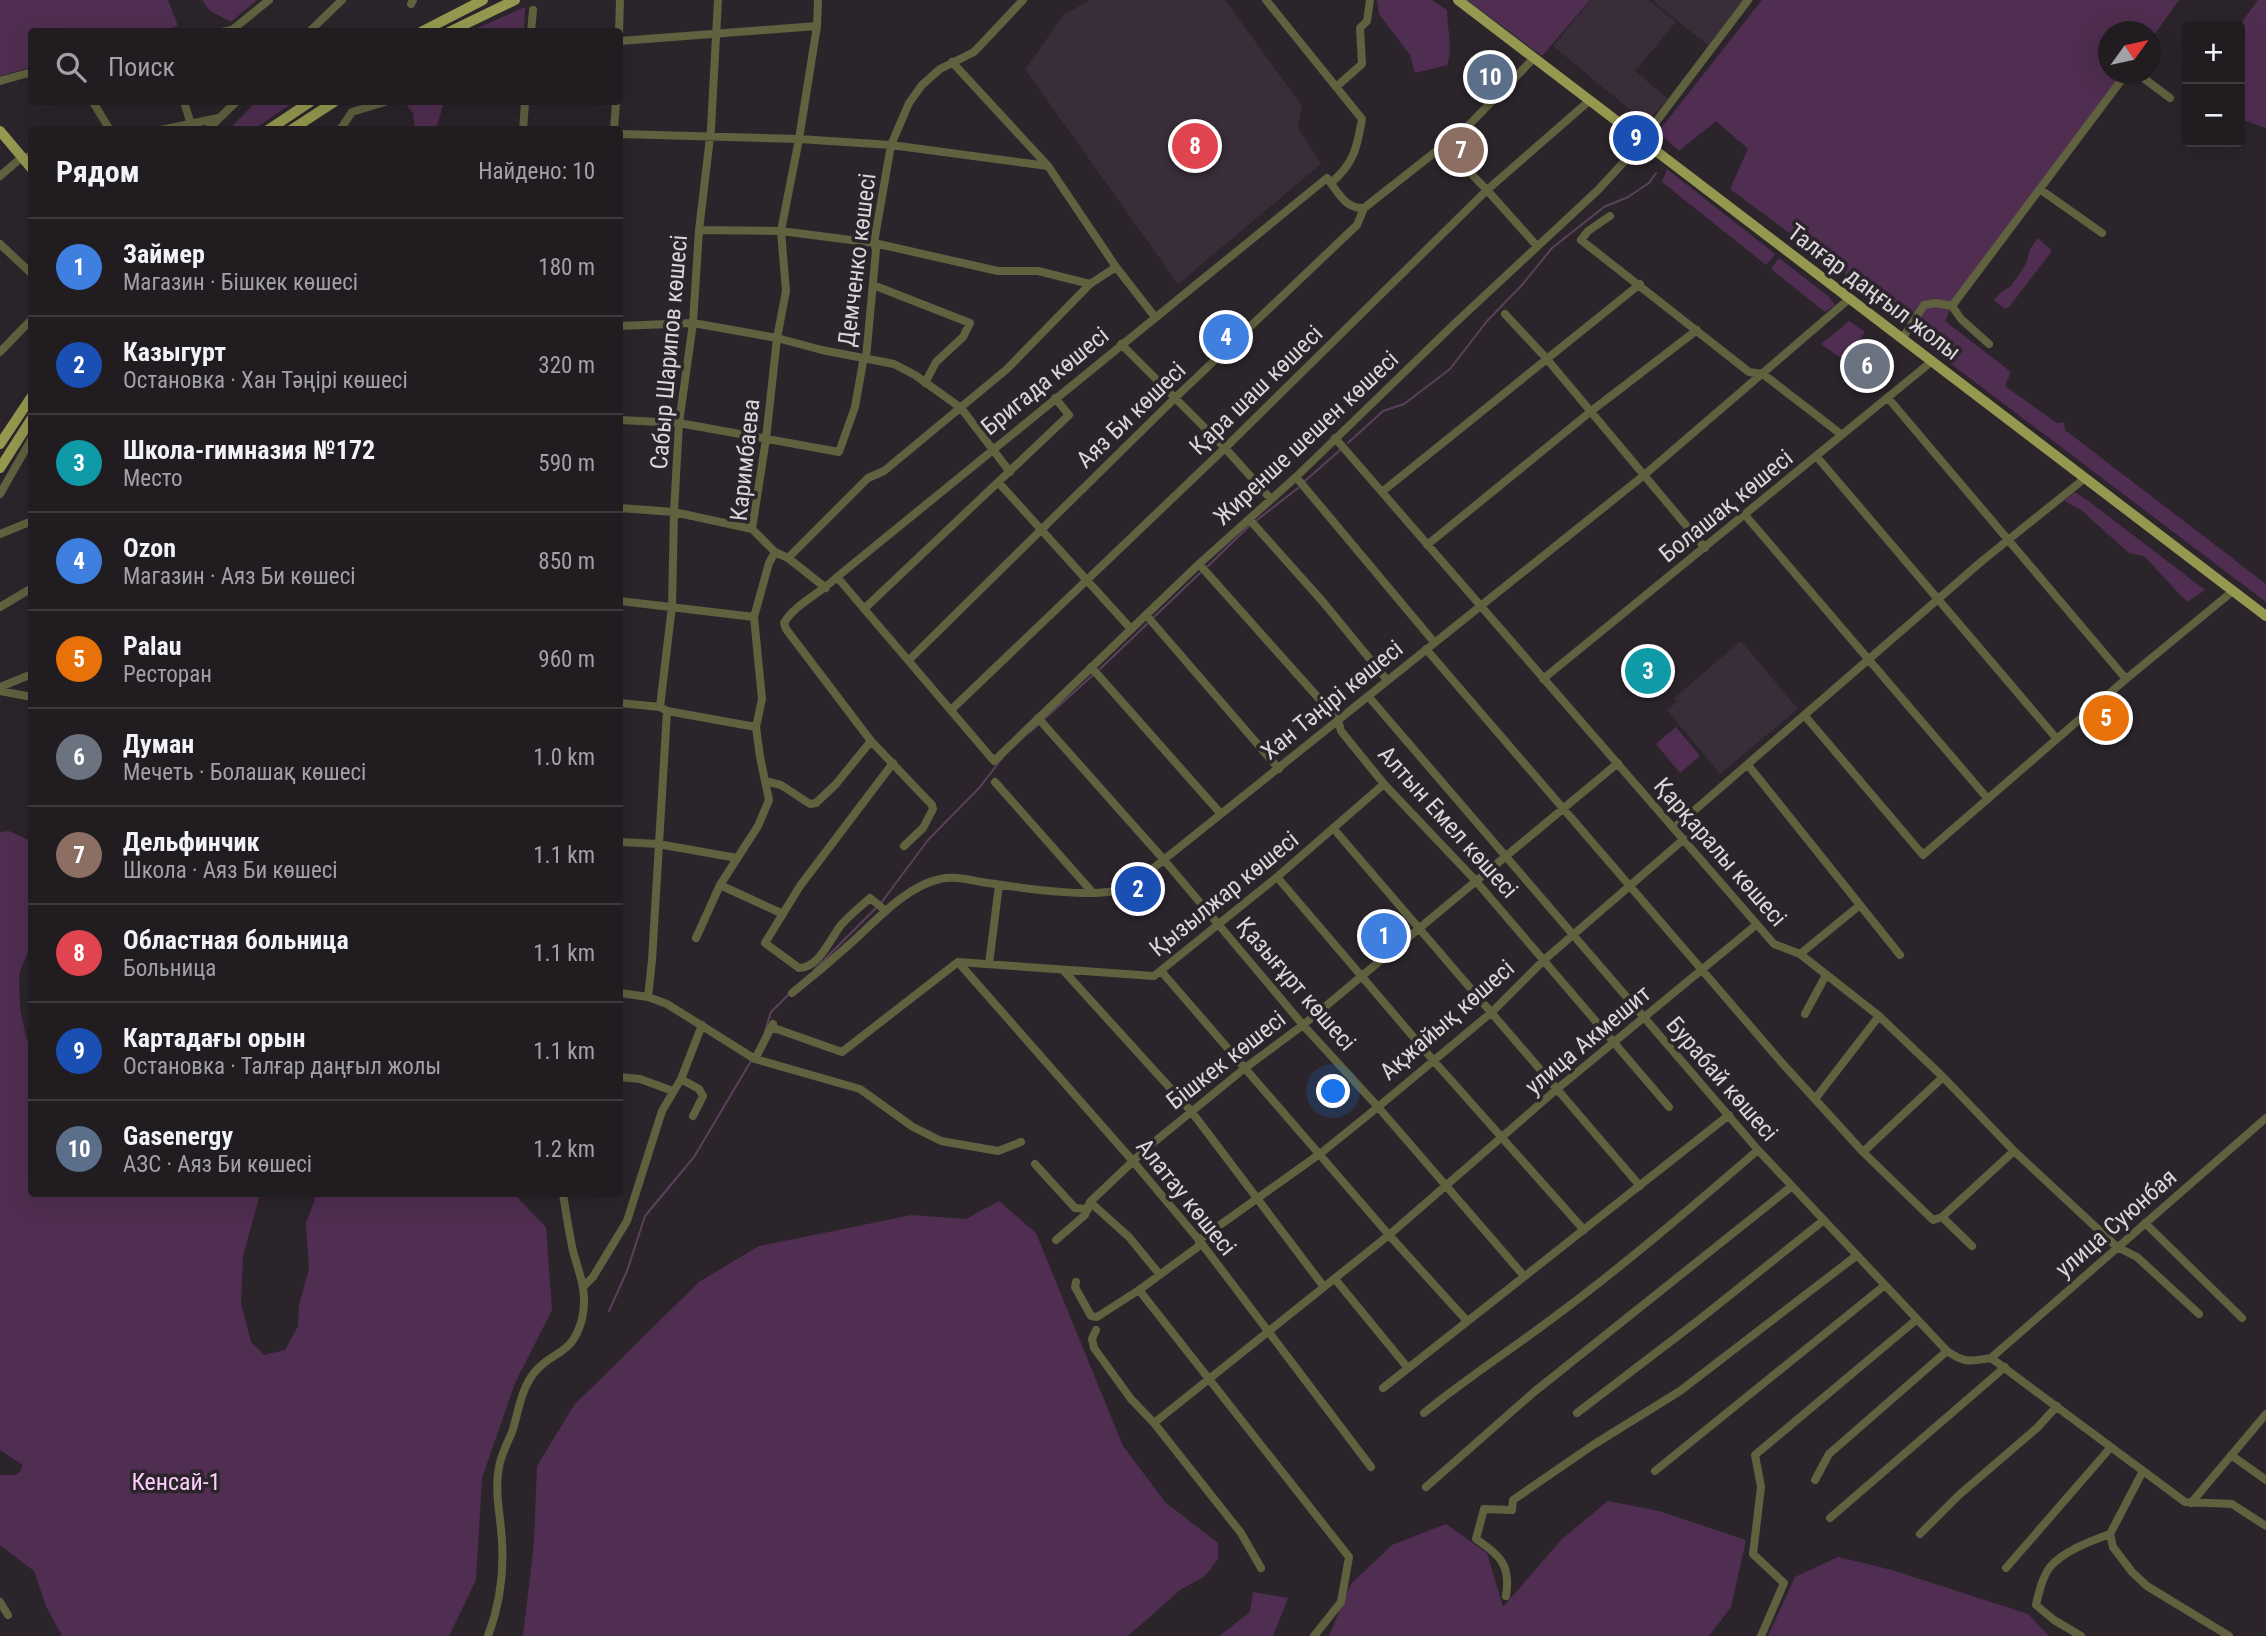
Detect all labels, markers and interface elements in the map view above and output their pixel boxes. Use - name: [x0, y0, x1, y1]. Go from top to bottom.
- north arrow: [2098, 21, 2161, 84]
- map controls: [2182, 21, 2245, 147]
- button: +: [2182, 21, 2245, 84]
- search box: [28, 28, 623, 105]
- icon: search: [52, 48, 90, 86]
- pin: 10: [1467, 51, 1513, 103]
- text: Поиск: [108, 52, 175, 82]
- button: −: [2182, 84, 2245, 147]
- pin: 9: [1613, 112, 1659, 164]
- pin: 8: [1172, 120, 1218, 172]
- pin: 7: [1438, 124, 1484, 176]
- text: Рядом: [56, 154, 140, 189]
- text: Найдено: 10: [478, 158, 595, 185]
- street label: Демченко көшесі: [832, 172, 882, 348]
- street label: Талғар даңғыл жолы: [1782, 218, 1966, 366]
- street label: Сабыр Шарипов көшесі: [645, 234, 693, 470]
- text: Займер: [123, 239, 205, 269]
- text: 1: [73, 254, 85, 281]
- text: 180 m: [538, 254, 595, 281]
- text: Магазин · Бішкек көшесі: [123, 269, 358, 296]
- pin: 4: [1203, 311, 1249, 363]
- street label: Қара шаш көшесі: [1184, 319, 1328, 461]
- street label: Бригада көшесі: [976, 321, 1114, 441]
- text: Казыгурт: [123, 337, 226, 367]
- pin: 6: [1844, 340, 1890, 392]
- street label: Жиренше шешен көшесі: [1208, 345, 1404, 531]
- text: 2: [73, 352, 85, 379]
- text: 320 m: [538, 352, 595, 379]
- street label: Аяз Би көшесі: [1071, 356, 1191, 474]
- text: Остановка · Хан Тәңірі көшесі: [123, 367, 408, 394]
- street label: Каримбаева: [725, 398, 765, 522]
- text: Школа-гимназия №172: [123, 435, 375, 465]
- street label: Болашақ көшесі: [1654, 444, 1798, 568]
- text: 3: [73, 450, 85, 477]
- text: 590 m: [538, 450, 595, 477]
- text: Место: [123, 465, 183, 492]
- text: Ozon: [123, 533, 176, 563]
- text: 4: [73, 548, 85, 575]
- text: 850 m: [538, 548, 595, 575]
- text: Магазин · Аяз Би көшесі: [123, 563, 356, 590]
- text: Palau: [123, 631, 181, 661]
- street label: Хан Тәңірі көшесі: [1256, 634, 1408, 766]
- pin: 3: [1625, 645, 1671, 697]
- text: 5: [73, 646, 85, 673]
- text: 960 m: [538, 646, 595, 673]
- text: Ресторан: [123, 661, 212, 688]
- pin: 5: [2083, 692, 2129, 744]
- text: Думан: [123, 729, 194, 759]
- street label: Алтын Емел көшесі: [1372, 740, 1524, 904]
- text: 6: [73, 744, 85, 771]
- text: 1.0 km: [533, 744, 595, 771]
- text: Мечеть · Болашақ көшесі: [123, 759, 366, 786]
- street label: Қарқаралы көшесі: [1648, 772, 1792, 932]
- street label: Қызылжар көшесі: [1144, 825, 1304, 963]
- text: Дельфинчик: [123, 827, 260, 857]
- text: 7: [73, 842, 85, 869]
- text: 1.1 km: [533, 842, 595, 869]
- text: Школа · Аяз Би көшесі: [123, 857, 338, 884]
- pin: 2: [1115, 863, 1161, 915]
- pin: 1: [1361, 910, 1407, 962]
- street label: Қазығұрт көшесі: [1230, 912, 1362, 1056]
- text: Областная больница: [123, 925, 349, 955]
- text: 8: [73, 940, 85, 967]
- text: 1.1 km: [533, 940, 595, 967]
- street label: Ақжайық көшесі: [1374, 954, 1520, 1086]
- text: Больница: [123, 955, 216, 982]
- street label: улица Акмешит: [1520, 979, 1656, 1101]
- street label: Бішкек көшесі: [1161, 1005, 1291, 1115]
- street label: Бурабай көшесі: [1660, 1011, 1784, 1147]
- text: Картадағы орын: [123, 1023, 305, 1053]
- text: 9: [73, 1038, 85, 1065]
- text: 1.1 km: [533, 1038, 595, 1065]
- text: Остановка · Талғар даңғыл жолы: [123, 1053, 441, 1080]
- your location: [1316, 1074, 1350, 1108]
- text: Gasenergy: [123, 1121, 233, 1151]
- street label: Алатау көшесі: [1130, 1133, 1242, 1261]
- text: 10: [67, 1136, 91, 1163]
- text: 1.2 km: [533, 1136, 595, 1163]
- text: АЗС · Аяз Би көшесі: [123, 1151, 312, 1178]
- street label: улица Суюнбая: [2050, 1163, 2182, 1283]
- park label: Кенсай-1: [131, 1468, 221, 1496]

